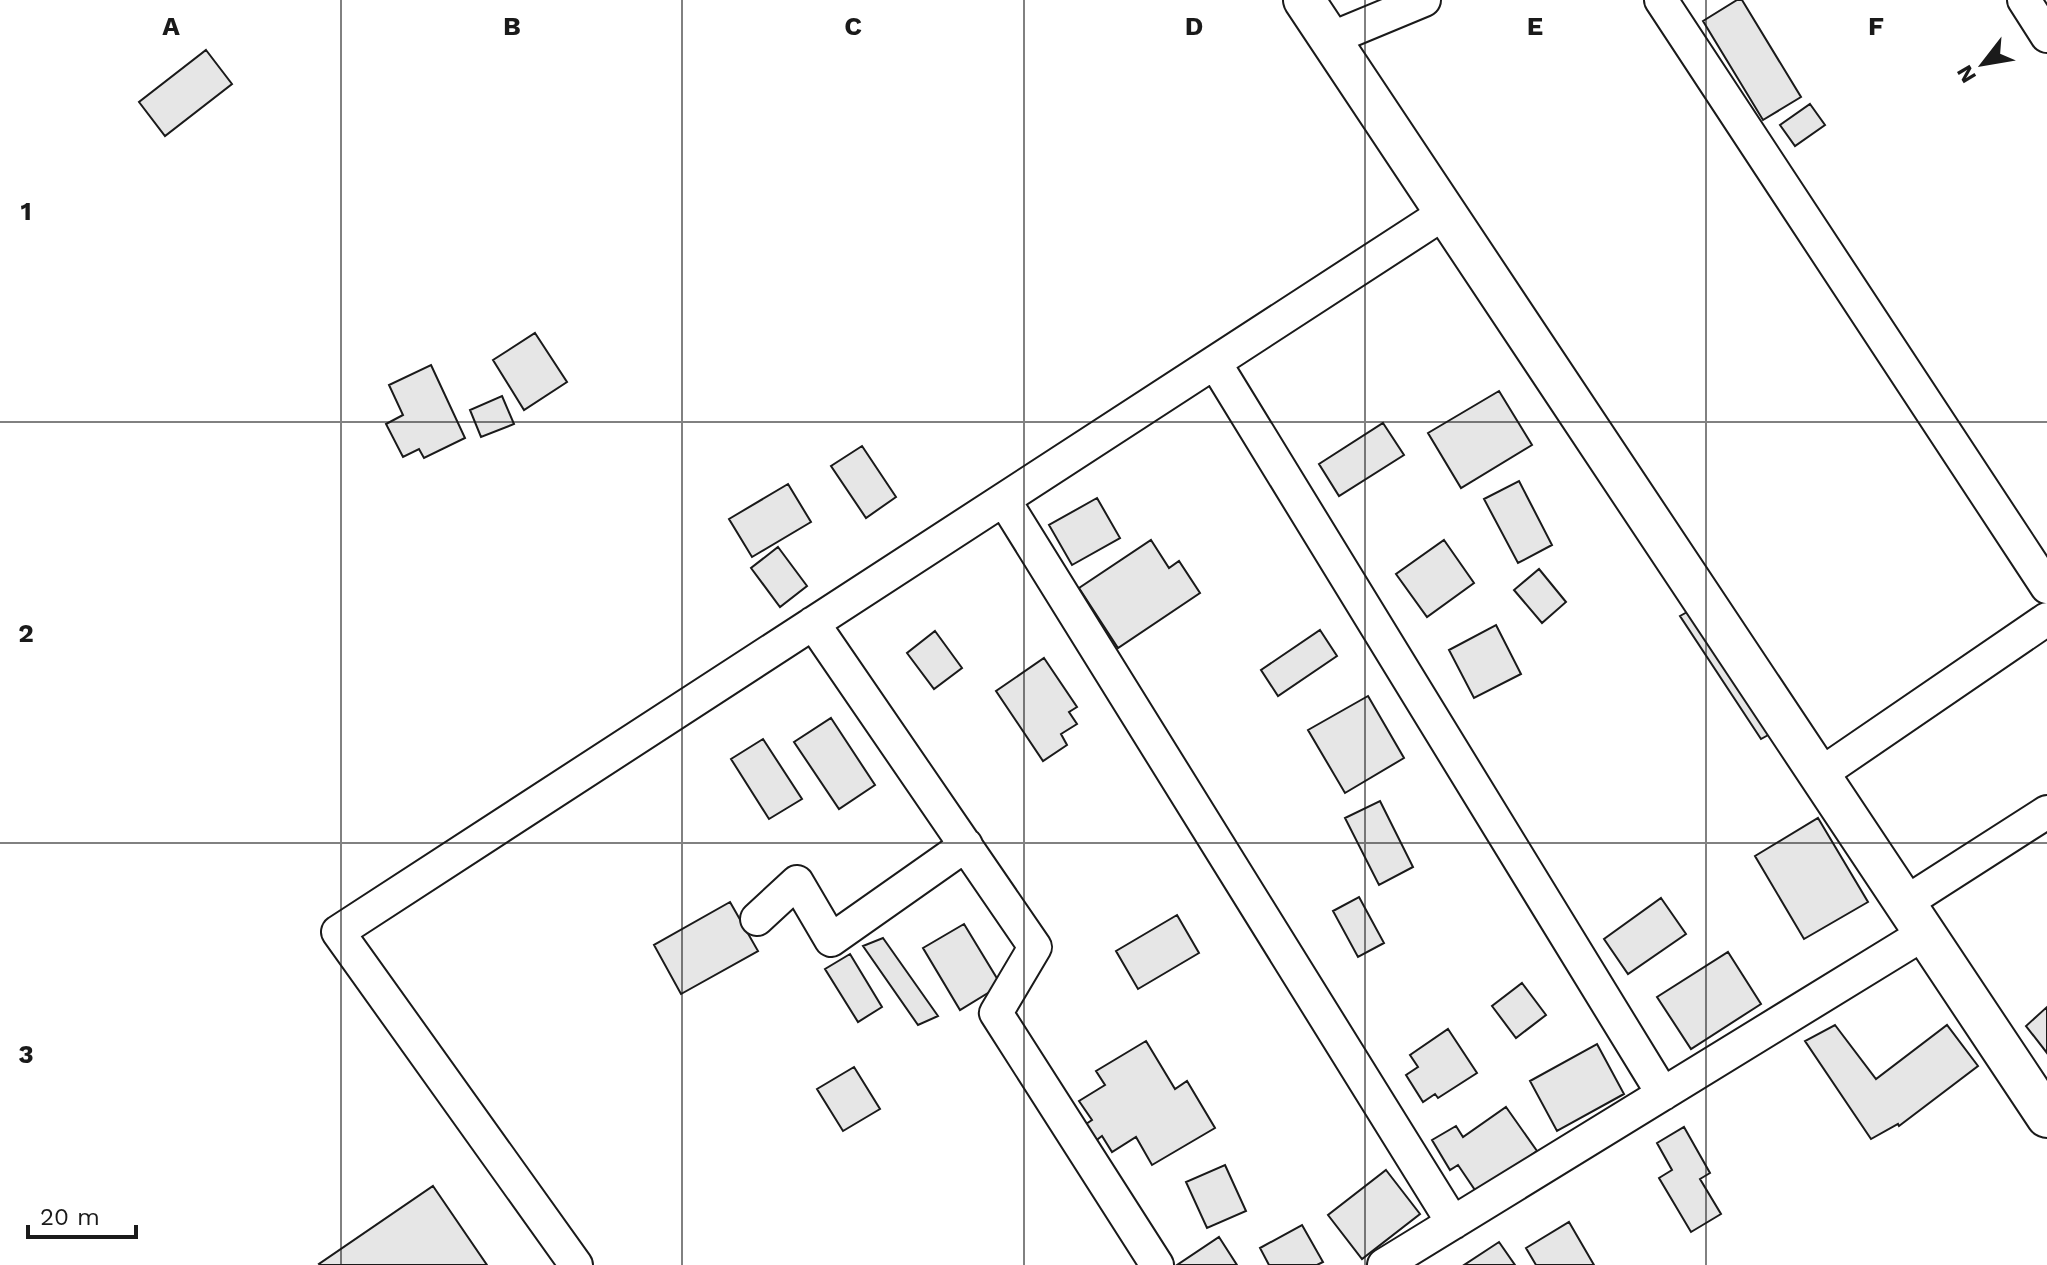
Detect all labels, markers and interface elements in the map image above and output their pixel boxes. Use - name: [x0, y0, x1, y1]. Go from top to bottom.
- text: A: [162, 11, 180, 41]
- text: B: [503, 11, 521, 41]
- text: C: [844, 11, 862, 41]
- text: D: [1185, 11, 1203, 41]
- text: E: [1527, 11, 1543, 41]
- text: F: [1868, 11, 1884, 41]
- north arrow: [1943, 24, 2023, 104]
- text: N: [1951, 61, 1981, 87]
- text: 1: [20, 196, 32, 226]
- text: 2: [18, 618, 34, 648]
- text: 3: [18, 1039, 34, 1069]
- scale bar: [28, 1189, 136, 1239]
- text: 20 m: [40, 1203, 100, 1231]

